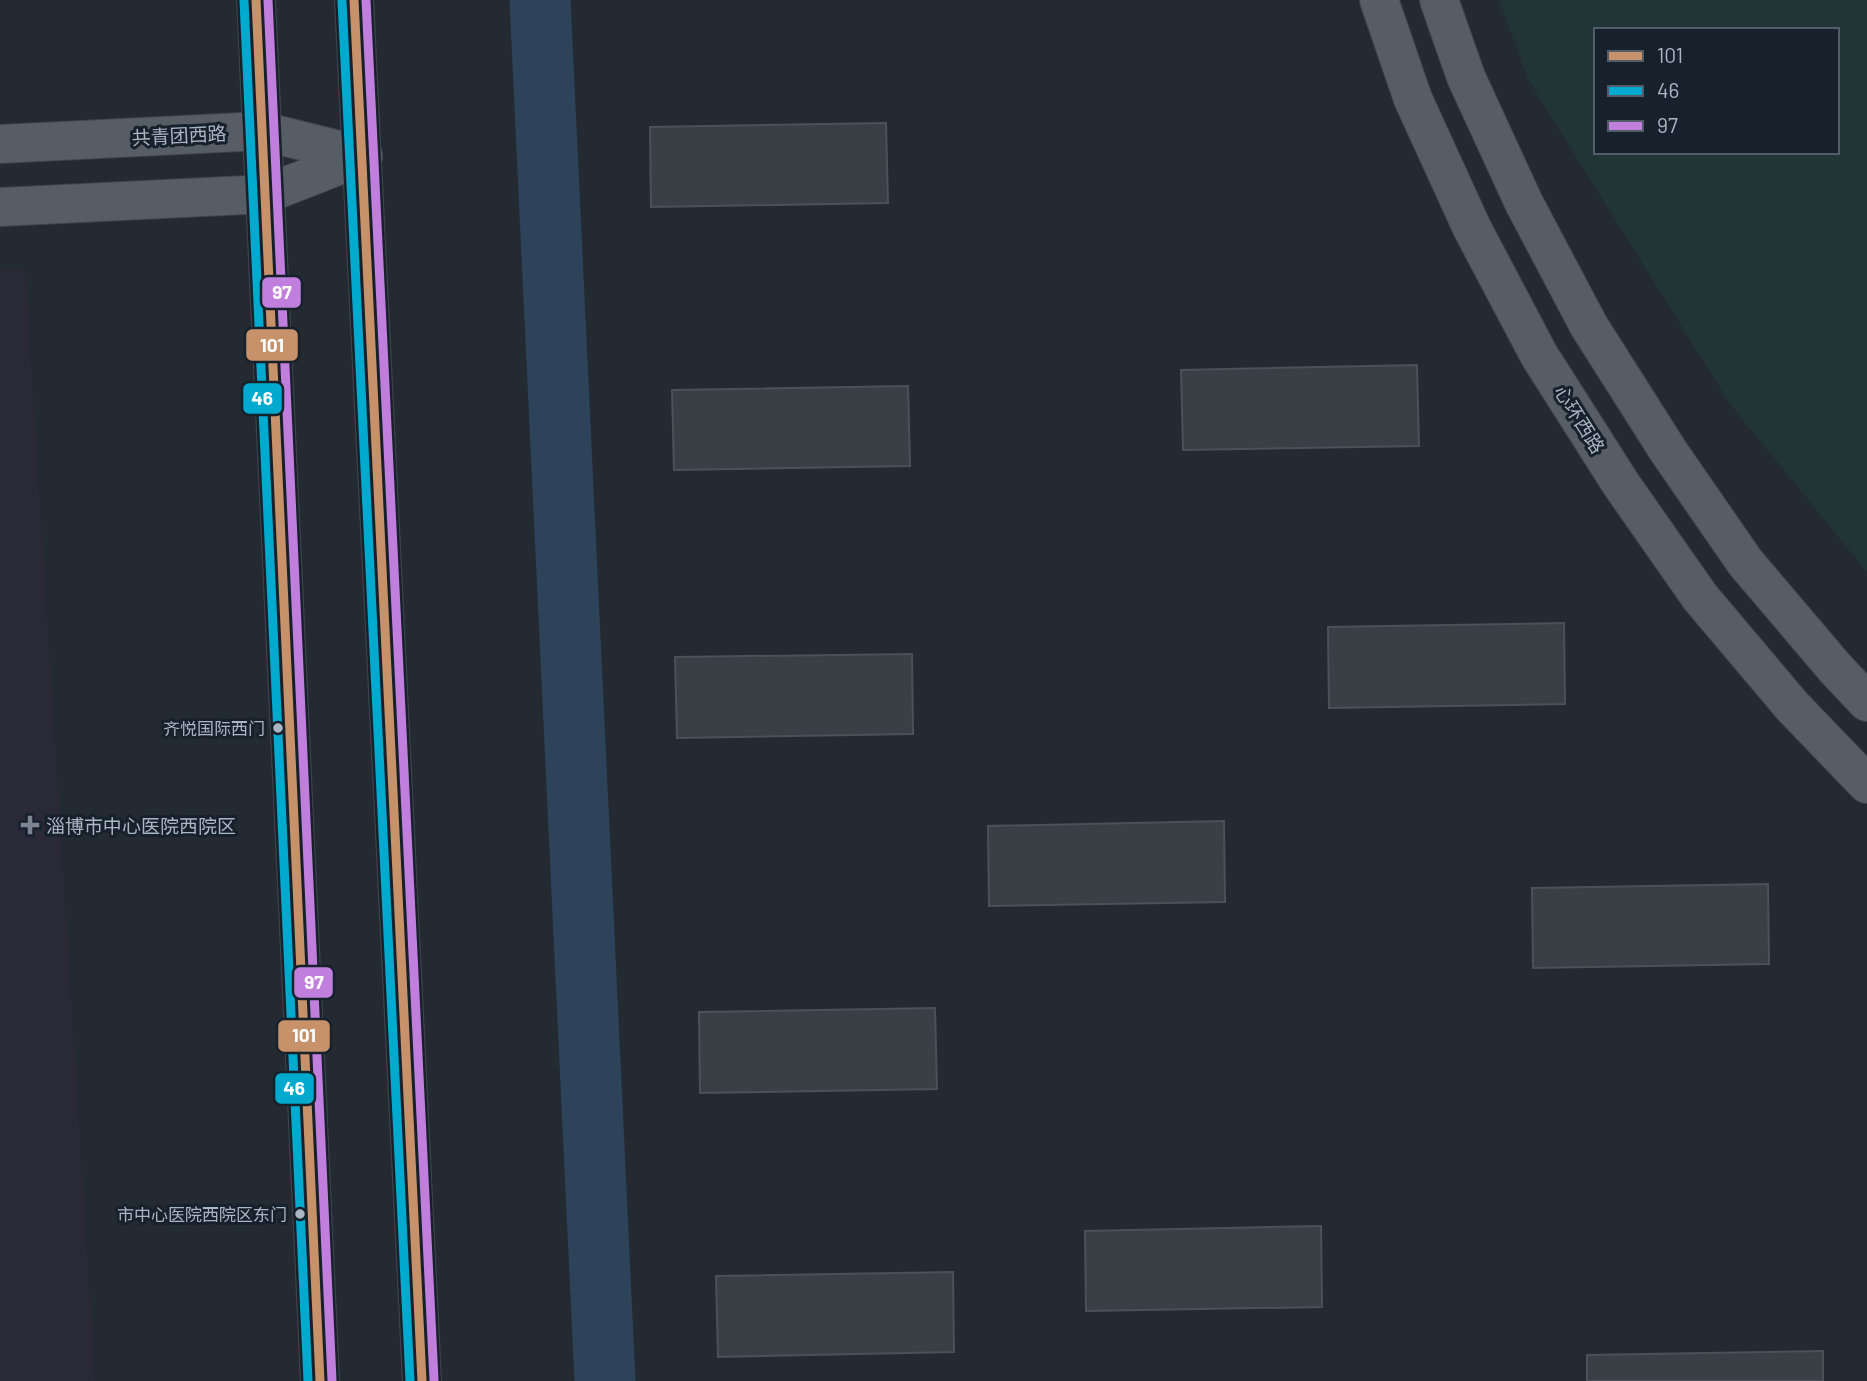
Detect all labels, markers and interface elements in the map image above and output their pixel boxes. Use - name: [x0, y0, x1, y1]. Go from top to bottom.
- legend: [1594, 28, 1839, 154]
- text: 101: [1657, 42, 1683, 67]
- text: 46: [1657, 77, 1679, 102]
- text: 97: [1657, 112, 1678, 137]
- street label: 共青团西路: [131, 121, 227, 149]
- line badge: 97: [261, 276, 302, 309]
- text: 97: [272, 280, 292, 303]
- line badge: 101: [245, 328, 299, 362]
- text: 101: [260, 333, 284, 356]
- street label: 心环西路: [1550, 381, 1610, 457]
- line badge: 46: [242, 382, 283, 415]
- text: 46: [251, 386, 273, 409]
- place label: 齐悦国际西门: [163, 718, 265, 738]
- marker: 齐悦国际西门: [271, 721, 285, 735]
- place label: 淄博市中心医院西院区: [46, 814, 236, 837]
- marker: 淄博市中心医院西院区: [20, 815, 40, 835]
- line badge: 97: [293, 966, 334, 999]
- text: 97: [304, 970, 324, 993]
- line badge: 101: [277, 1019, 331, 1053]
- text: 101: [292, 1023, 316, 1046]
- line badge: 46: [274, 1072, 315, 1105]
- text: 46: [283, 1076, 305, 1099]
- place label: 市中心医院西院区东门: [117, 1204, 287, 1224]
- marker: 市中心医院西院区东门: [293, 1207, 307, 1221]

